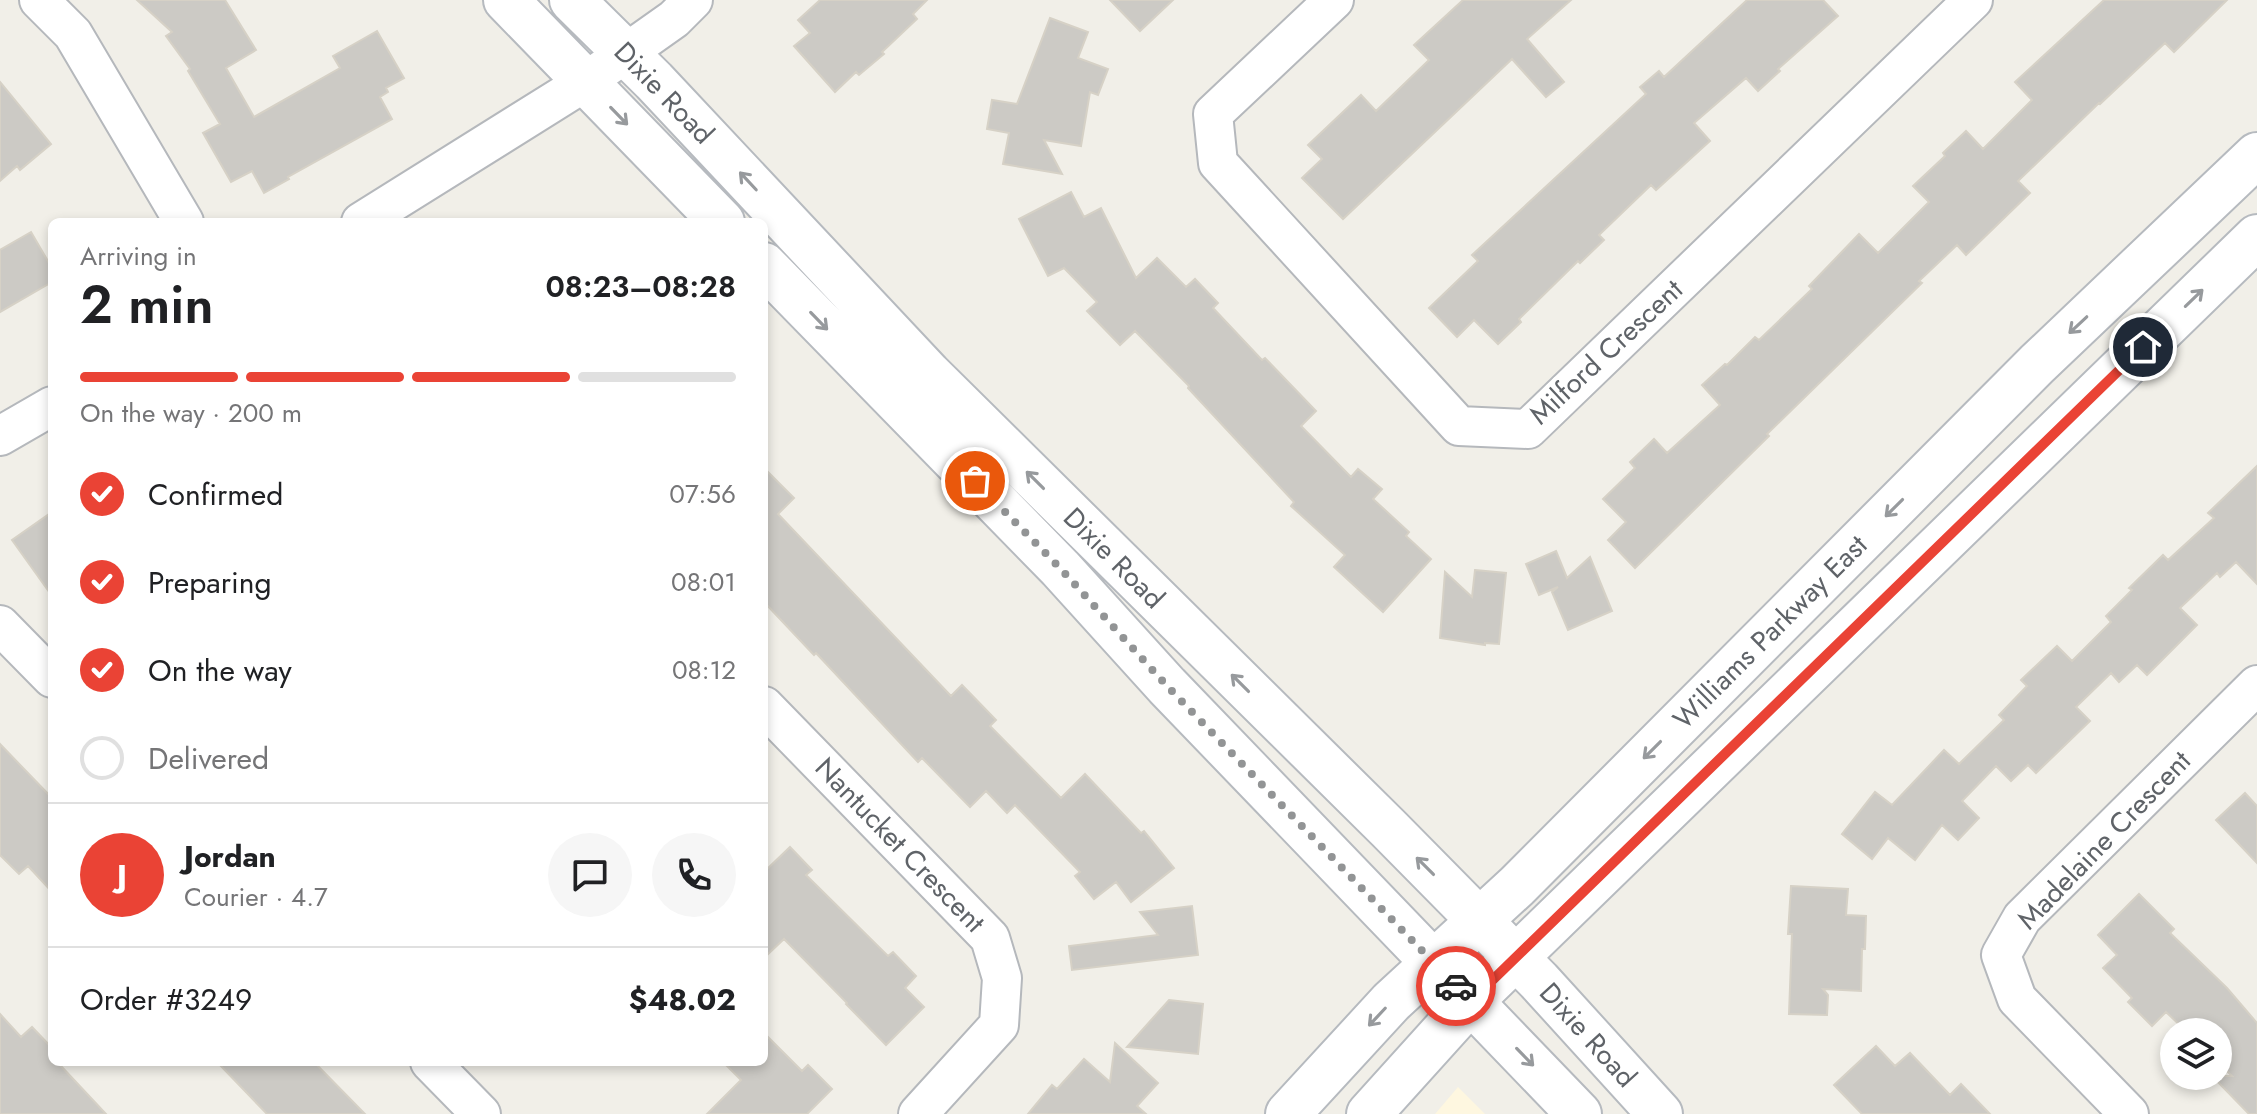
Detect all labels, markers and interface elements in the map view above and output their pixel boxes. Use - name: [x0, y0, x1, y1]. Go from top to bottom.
- street label: Dixie Road: [605, 33, 723, 153]
- one-way arrow: [609, 106, 628, 125]
- one-way arrow: [739, 171, 758, 191]
- text: Arriving in: [80, 237, 197, 275]
- text: 08:23–08:28: [546, 265, 736, 308]
- text: 2 min: [80, 267, 213, 343]
- street label: Milford Crescent: [1520, 270, 1692, 434]
- one-way arrow: [2184, 289, 2203, 308]
- one-way arrow: [809, 311, 828, 331]
- pin: [2109, 313, 2177, 381]
- one-way arrow: [2069, 315, 2089, 333]
- icon: home: [2121, 325, 2165, 369]
- text: On the way · 200 m: [80, 394, 302, 432]
- pin: [941, 447, 1009, 515]
- icon: bag: [953, 459, 997, 503]
- one-way arrow: [1025, 471, 1045, 490]
- icon: check: [80, 472, 124, 516]
- text: Confirmed: [148, 473, 283, 516]
- text: 07:56: [669, 475, 736, 513]
- street label: Dixie Road: [1054, 498, 1174, 618]
- one-way arrow: [1885, 498, 1904, 517]
- street label: Williams Parkway East: [1663, 525, 1877, 739]
- icon: check: [80, 560, 124, 604]
- text: Preparing: [148, 561, 272, 604]
- text: 08:01: [671, 563, 736, 601]
- icon: check: [80, 648, 124, 692]
- text: On the way: [148, 649, 292, 692]
- text: 08:12: [672, 651, 736, 689]
- one-way arrow: [1230, 673, 1250, 692]
- text: Delivered: [148, 737, 269, 780]
- one-way arrow: [1642, 740, 1662, 759]
- street label: Madelaine Crescent: [2008, 741, 2200, 939]
- street label: Nantucket Crescent: [806, 748, 995, 942]
- button: chat: [548, 833, 632, 917]
- button: phone: [652, 833, 736, 917]
- text: Jordan: [184, 835, 276, 878]
- text: J: [117, 854, 127, 897]
- one-way arrow: [1416, 857, 1435, 876]
- text: Courier · 4.7: [184, 878, 328, 916]
- courier: [1416, 946, 1496, 1026]
- icon: car: [1434, 964, 1478, 1008]
- street label: Dixie Road: [1530, 974, 1646, 1096]
- text: Order #3249: [80, 978, 252, 1021]
- text: $48.02: [629, 978, 736, 1021]
- one-way arrow: [1367, 1007, 1386, 1027]
- map controls: [2160, 1018, 2232, 1090]
- button: layers: [2160, 1018, 2232, 1090]
- one-way arrow: [1515, 1047, 1534, 1067]

